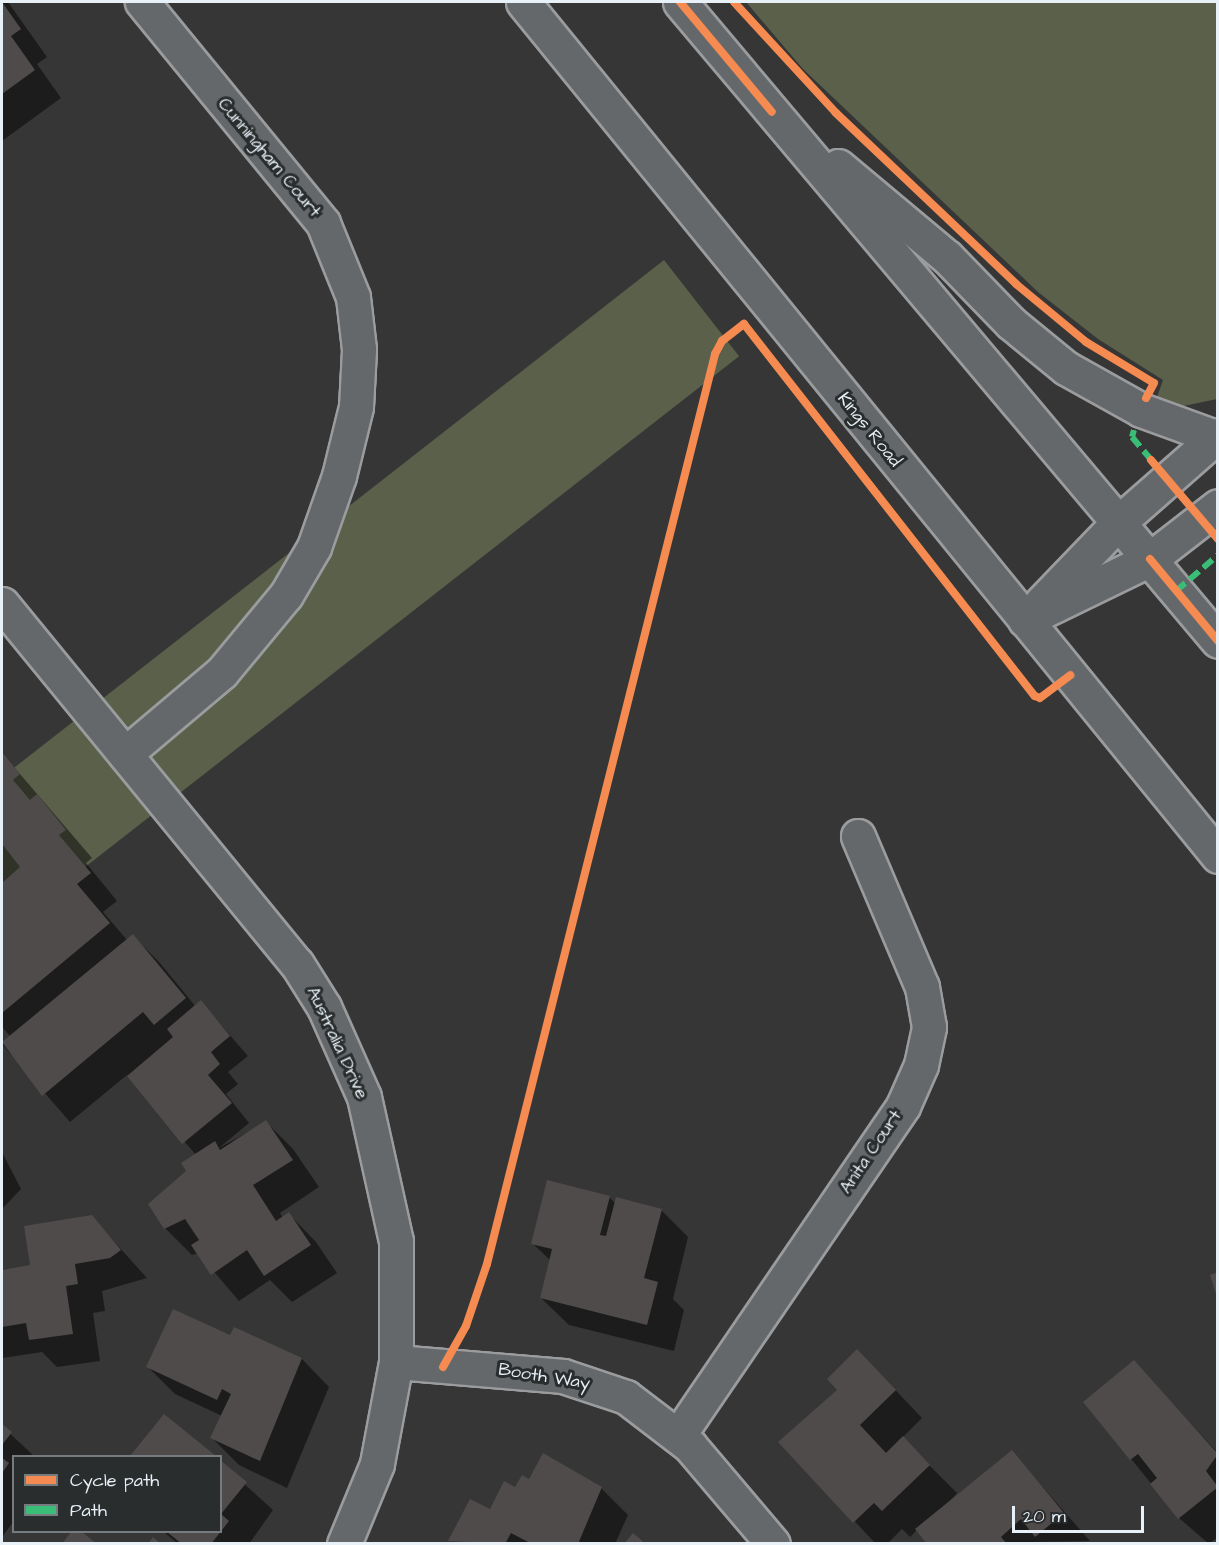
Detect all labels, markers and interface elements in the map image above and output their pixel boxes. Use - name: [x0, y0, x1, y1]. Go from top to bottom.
- street label: Cunningham Court: [213, 94, 325, 222]
- street label: Kings Road: [832, 388, 906, 472]
- street label: Australia Drive: [302, 983, 372, 1103]
- street label: Anita Court: [835, 1106, 907, 1198]
- street label: Booth Way: [497, 1359, 591, 1395]
- legend: [12, 1455, 222, 1533]
- text: Cycle path: [70, 1468, 159, 1493]
- scale bar: [1015, 1494, 1147, 1532]
- text: Path: [70, 1498, 107, 1523]
- text: 20 m: [1023, 1504, 1066, 1529]

